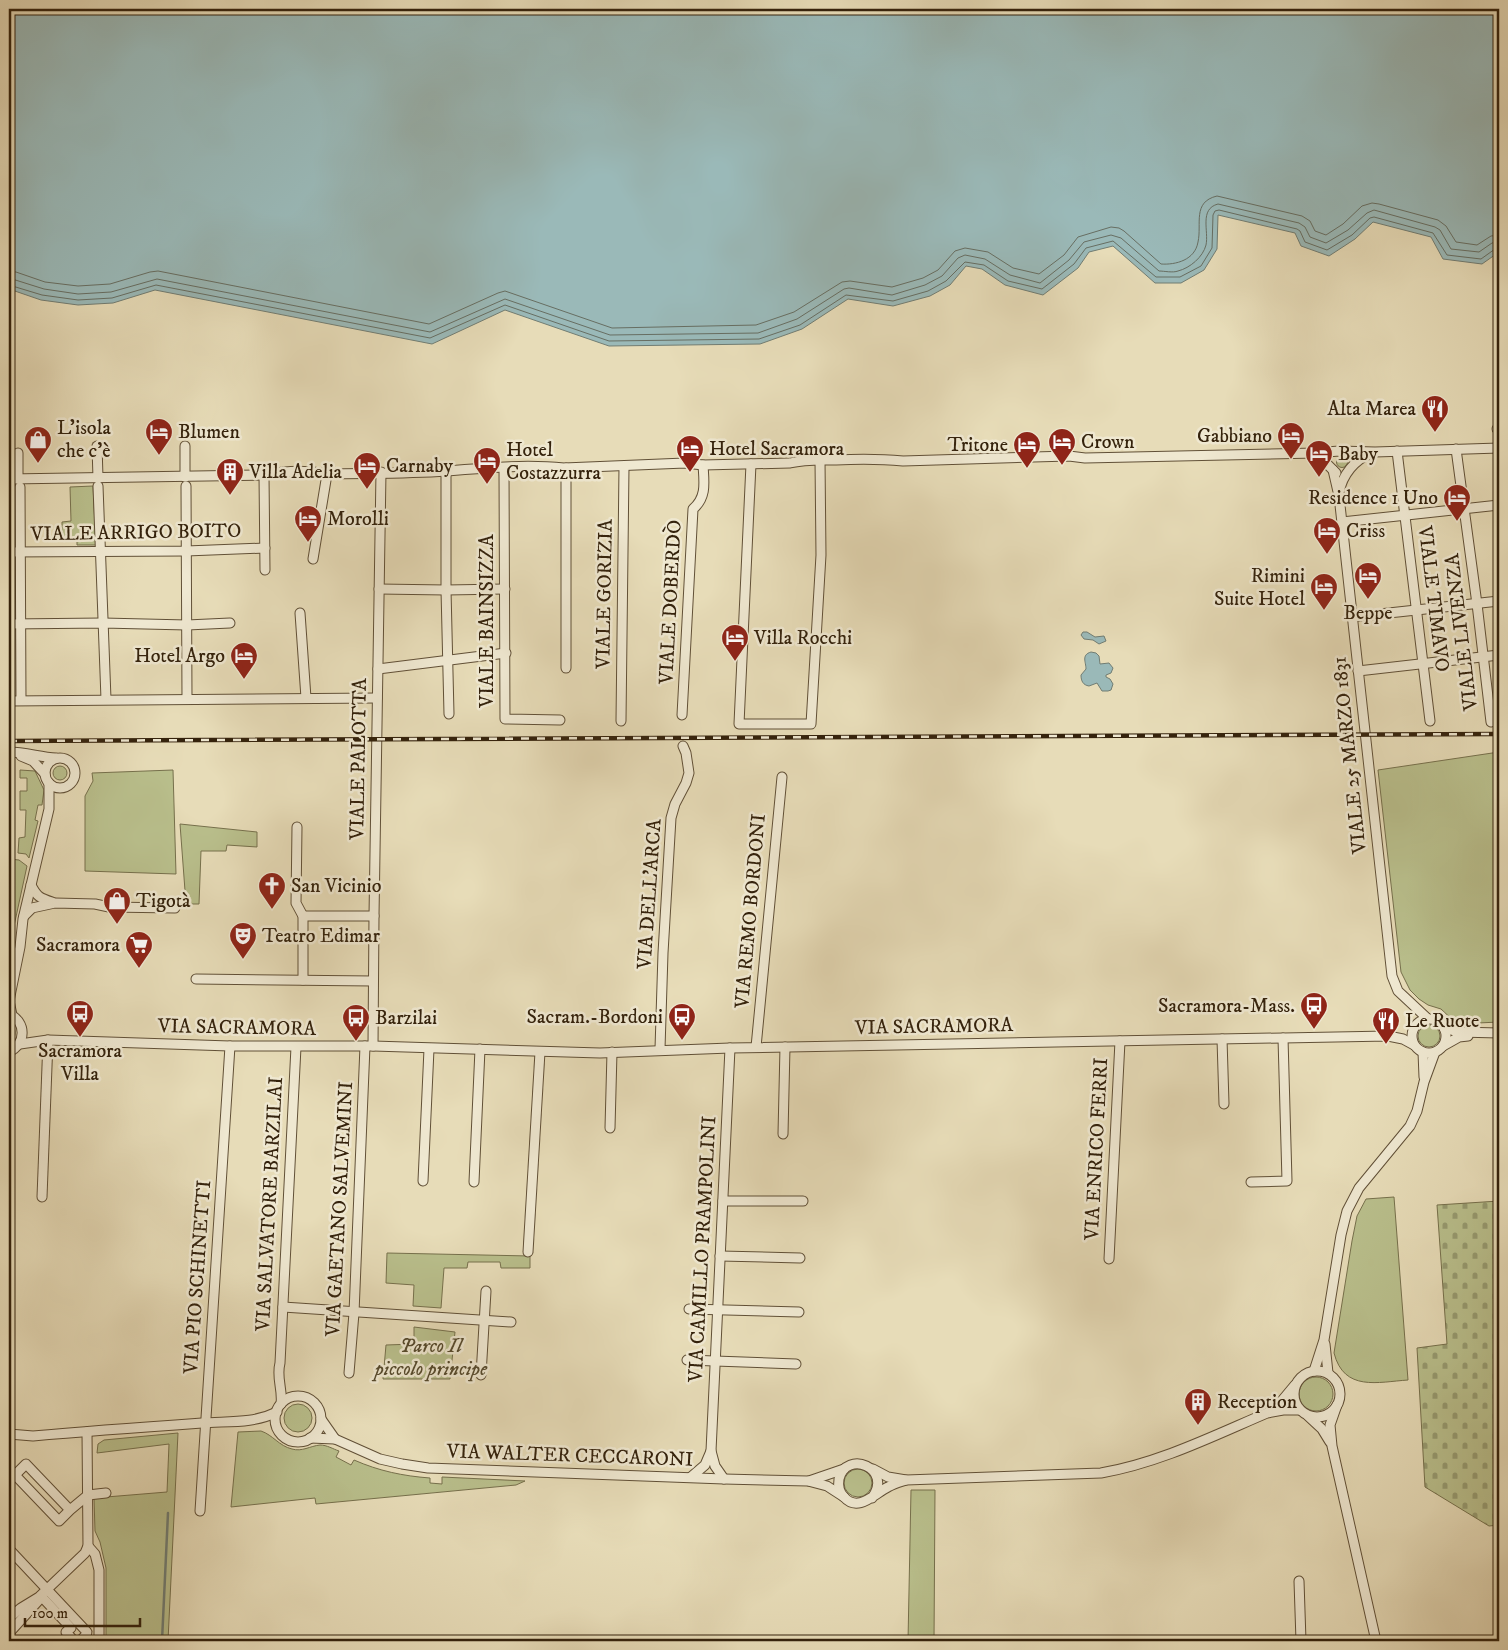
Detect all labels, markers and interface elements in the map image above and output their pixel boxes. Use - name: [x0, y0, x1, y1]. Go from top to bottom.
- restaurant icon: Alta Marea: [1420, 394, 1450, 433]
- place label: Alta Marea: [1327, 397, 1416, 422]
- place label: L'isola che c'è: [57, 416, 111, 464]
- hotel icon: Blumen: [144, 417, 174, 456]
- place label: Blumen: [178, 420, 240, 445]
- hotel icon: Gabbiano: [1276, 421, 1306, 460]
- place label: Gabbiano: [1197, 424, 1272, 449]
- shop icon: L'isola che c'è: [23, 425, 53, 464]
- hotel icon: Crown: [1047, 427, 1077, 466]
- hotel icon: Tritone: [1012, 430, 1042, 469]
- place label: Crown: [1081, 430, 1135, 455]
- place label: Tritone: [948, 433, 1008, 458]
- hotel icon: Hotel Sacramora: [675, 434, 705, 473]
- place label: Hotel Sacramora: [709, 437, 845, 462]
- place label: Hotel Costazzurra: [506, 438, 601, 486]
- hotel icon: Baby: [1304, 439, 1334, 478]
- place label: Baby: [1338, 442, 1379, 467]
- hotel icon: Hotel Costazzurra: [472, 446, 502, 485]
- hotel icon: Carnaby: [352, 451, 382, 490]
- place label: Carnaby: [386, 454, 454, 479]
- building icon: Villa Adelia: [215, 457, 245, 496]
- place label: Villa Adelia: [248, 460, 343, 485]
- hotel icon: Residence 1 Uno: [1442, 483, 1472, 522]
- place label: Residence 1 Uno: [1308, 486, 1438, 511]
- hotel icon: Morolli: [293, 504, 323, 543]
- place label: Morolli: [327, 507, 389, 532]
- hotel icon: Criss: [1312, 516, 1342, 555]
- street label: VIALE ARRIGO BOITO: [30, 519, 241, 547]
- street label: VIALE GORIZIA: [591, 519, 619, 670]
- street label: VIALE DOBERDÒ: [653, 519, 688, 686]
- place label: Criss: [1346, 519, 1385, 544]
- street label: VIALE TIMAVO: [1412, 524, 1454, 673]
- street label: VIALE BAINSIZZA: [475, 534, 500, 709]
- street label: VIALE LIVENZA: [1440, 552, 1484, 713]
- hotel icon: Beppe: [1353, 561, 1383, 600]
- place label: Rimini Suite Hotel: [1214, 564, 1305, 612]
- hotel icon: Rimini Suite Hotel: [1309, 572, 1339, 611]
- place label: Beppe: [1343, 601, 1393, 626]
- hotel icon: Villa Rocchi: [720, 623, 750, 662]
- place label: Villa Rocchi: [753, 626, 852, 651]
- hotel icon: Hotel Argo: [229, 641, 259, 680]
- place label: Hotel Argo: [134, 644, 225, 669]
- street label: VIALE 25 MARZO 1831: [1327, 655, 1373, 856]
- street label: VIALE PALOTTA: [345, 678, 373, 841]
- street label: VIA REMO BORDONI: [730, 813, 772, 1010]
- street label: VIA DELL'ARCA: [632, 818, 668, 971]
- church icon: San Vicinio: [257, 871, 287, 910]
- place label: San Vicinio: [291, 874, 382, 899]
- shop icon: Tigotà: [102, 886, 132, 925]
- place label: Tigotà: [136, 889, 191, 914]
- theatre icon: Teatro Edimar: [228, 921, 258, 960]
- place label: Teatro Edimar: [262, 924, 381, 949]
- supermarket icon: Sacramora: [124, 930, 154, 969]
- place label: Sacramora: [36, 933, 121, 958]
- bus stop icon: Sacramora-Mass.: [1299, 991, 1329, 1030]
- place label: Sacramora-Mass.: [1158, 994, 1295, 1019]
- bus stop icon: Sacramora Villa: [65, 999, 95, 1038]
- bus stop icon: Sacram.-Bordoni: [667, 1002, 697, 1041]
- bus stop icon: Barzilai: [341, 1003, 371, 1042]
- place label: Sacram.-Bordoni: [527, 1005, 663, 1030]
- place label: Barzilai: [375, 1006, 437, 1031]
- restaurant icon: Le Ruote: [1371, 1006, 1401, 1045]
- place label: Le Ruote: [1405, 1009, 1479, 1034]
- street label: VIA SACRAMORA: [854, 1013, 1014, 1041]
- street label: VIA SACRAMORA: [157, 1014, 317, 1042]
- place label: Sacramora Villa: [38, 1039, 123, 1087]
- street label: VIA ENRICO FERRI: [1080, 1057, 1114, 1242]
- street label: VIA SALVATORE BARZILAI: [251, 1076, 289, 1333]
- street label: VIA GAETANO SALVEMINI: [321, 1081, 359, 1338]
- street label: VIA CAMILLO PRAMPOLINI: [683, 1115, 722, 1384]
- street label: VIA PIO SCHINETTI: [179, 1179, 217, 1376]
- park label: Parco Il piccolo principe: [371, 1334, 488, 1382]
- building icon: Reception: [1183, 1387, 1213, 1426]
- place label: Reception: [1217, 1390, 1298, 1415]
- street label: VIA WALTER CECCARONI: [445, 1439, 694, 1473]
- scale bar: [25, 1595, 140, 1627]
- text: 100 m: [32, 1604, 68, 1623]

